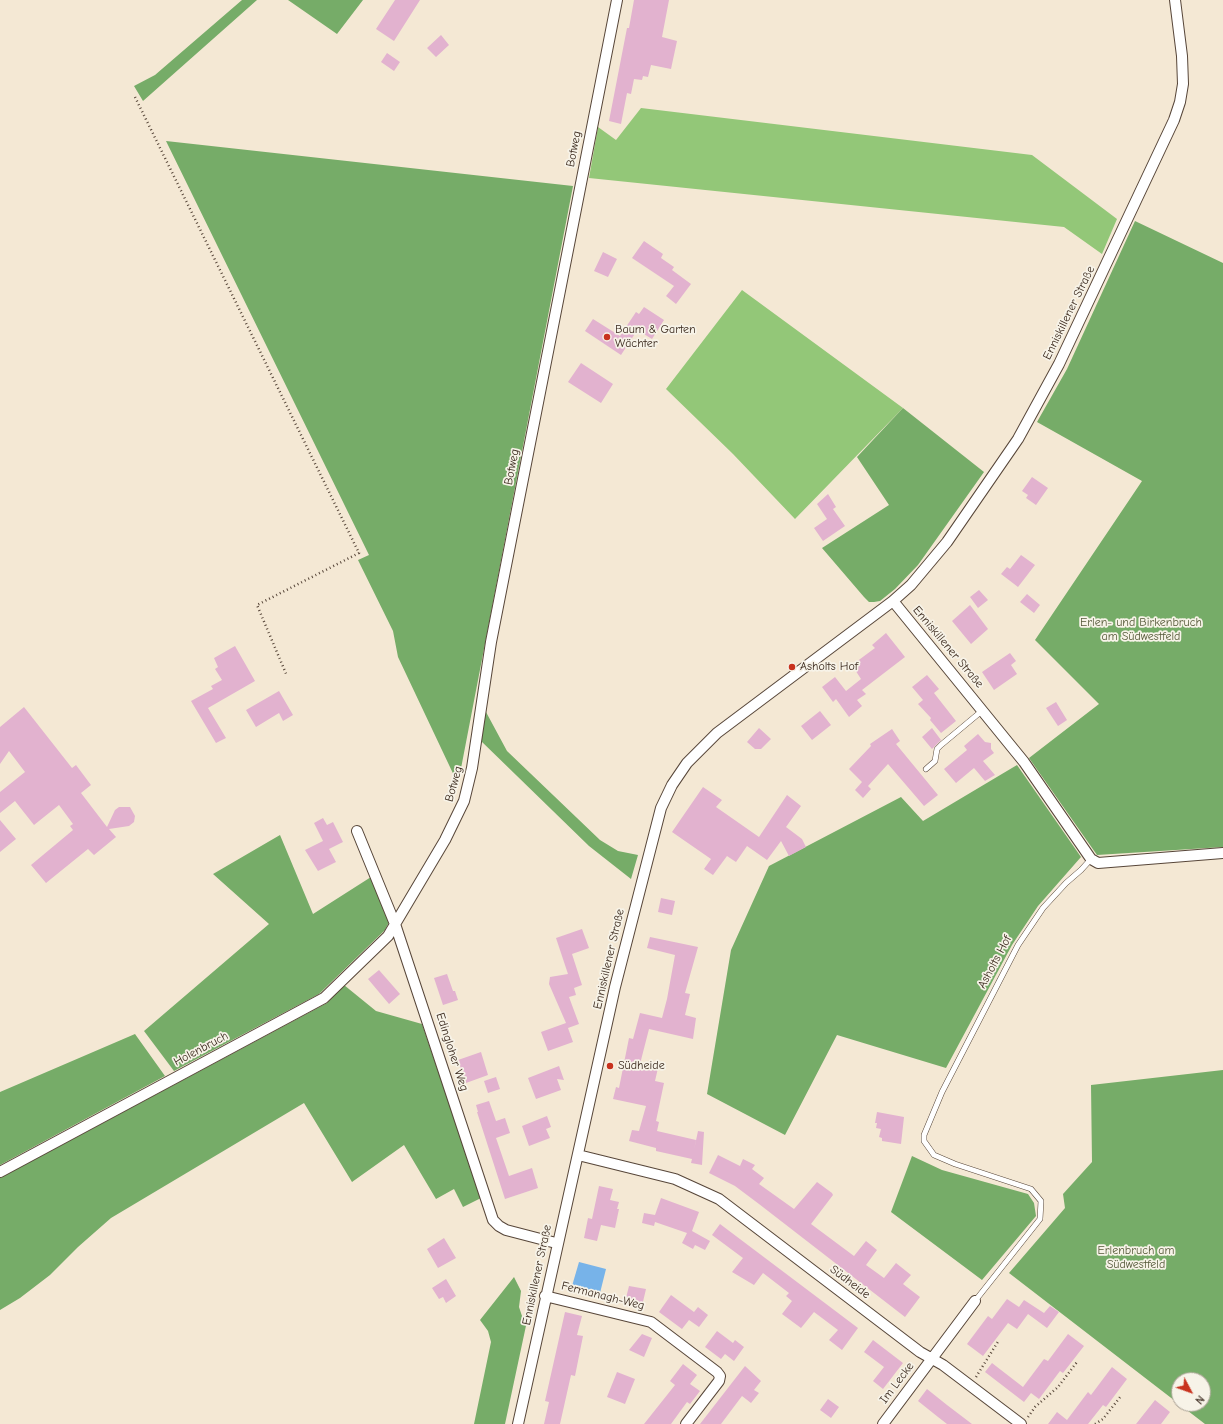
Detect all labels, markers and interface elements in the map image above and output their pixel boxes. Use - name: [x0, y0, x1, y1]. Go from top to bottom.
- street label: Botweg: [563, 130, 585, 168]
- street label: Enniskillener Straße: [1040, 264, 1098, 362]
- place label: Baum & Garten Wächter: [615, 323, 696, 351]
- marker: Baum & Garten Wächter: [602, 332, 612, 342]
- street label: Botweg: [501, 448, 523, 486]
- street label: Enniskillener Straße: [910, 603, 986, 691]
- park label: Erlen- und Birkenbruch am Südwestfeld: [1080, 616, 1202, 644]
- place label: Asholts Hof: [800, 660, 858, 674]
- marker: Asholts Hof: [787, 662, 797, 672]
- street label: Botweg: [442, 764, 466, 804]
- street label: Enniskillener Straße: [590, 907, 628, 1011]
- street label: Asholts Hof: [975, 933, 1015, 991]
- street label: Edingloher Weg: [433, 1011, 471, 1093]
- street label: Holenbruch: [171, 1029, 231, 1069]
- place label: Südheide: [618, 1059, 665, 1073]
- marker: Südheide: [605, 1061, 615, 1071]
- street label: Enniskillener Straße: [519, 1223, 555, 1327]
- park label: Erlenbruch am Südwestfeld: [1098, 1244, 1174, 1272]
- street label: Südheide: [827, 1262, 873, 1302]
- street label: Fermanagh-Weg: [560, 1279, 646, 1313]
- street label: Im Lecke: [877, 1360, 917, 1406]
- north arrow: [1171, 1372, 1211, 1412]
- text: N: [1192, 1393, 1207, 1407]

